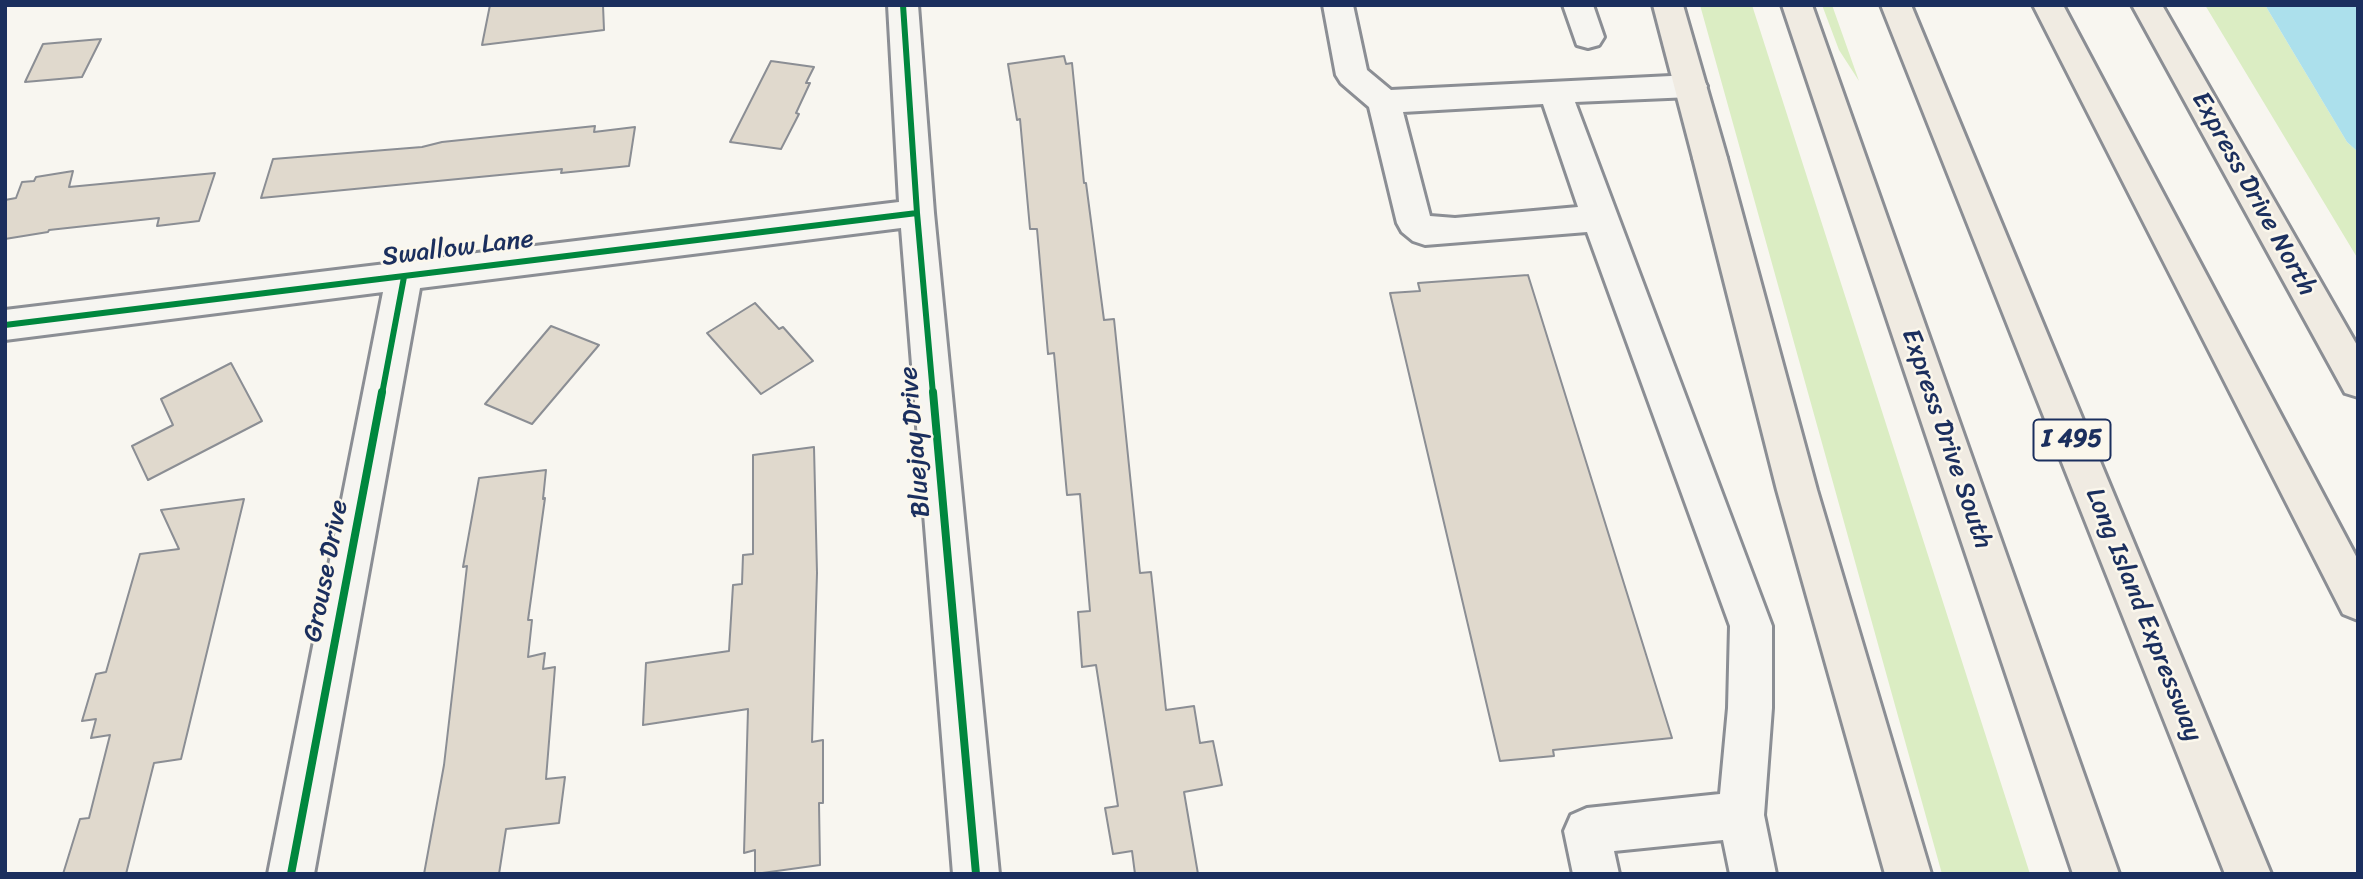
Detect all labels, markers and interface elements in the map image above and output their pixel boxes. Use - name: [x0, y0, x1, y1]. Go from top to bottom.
- street label: Express Drive North: [2184, 86, 2322, 302]
- street label: Swallow Lane: [380, 224, 536, 274]
- street label: Express Drive South: [1894, 325, 1998, 553]
- street label: Bluejay Drive: [894, 365, 938, 519]
- road number: I 495: [2034, 419, 2110, 460]
- street label: Long Island Expressway: [2078, 484, 2208, 746]
- street label: Grouse Drive: [298, 497, 356, 645]

